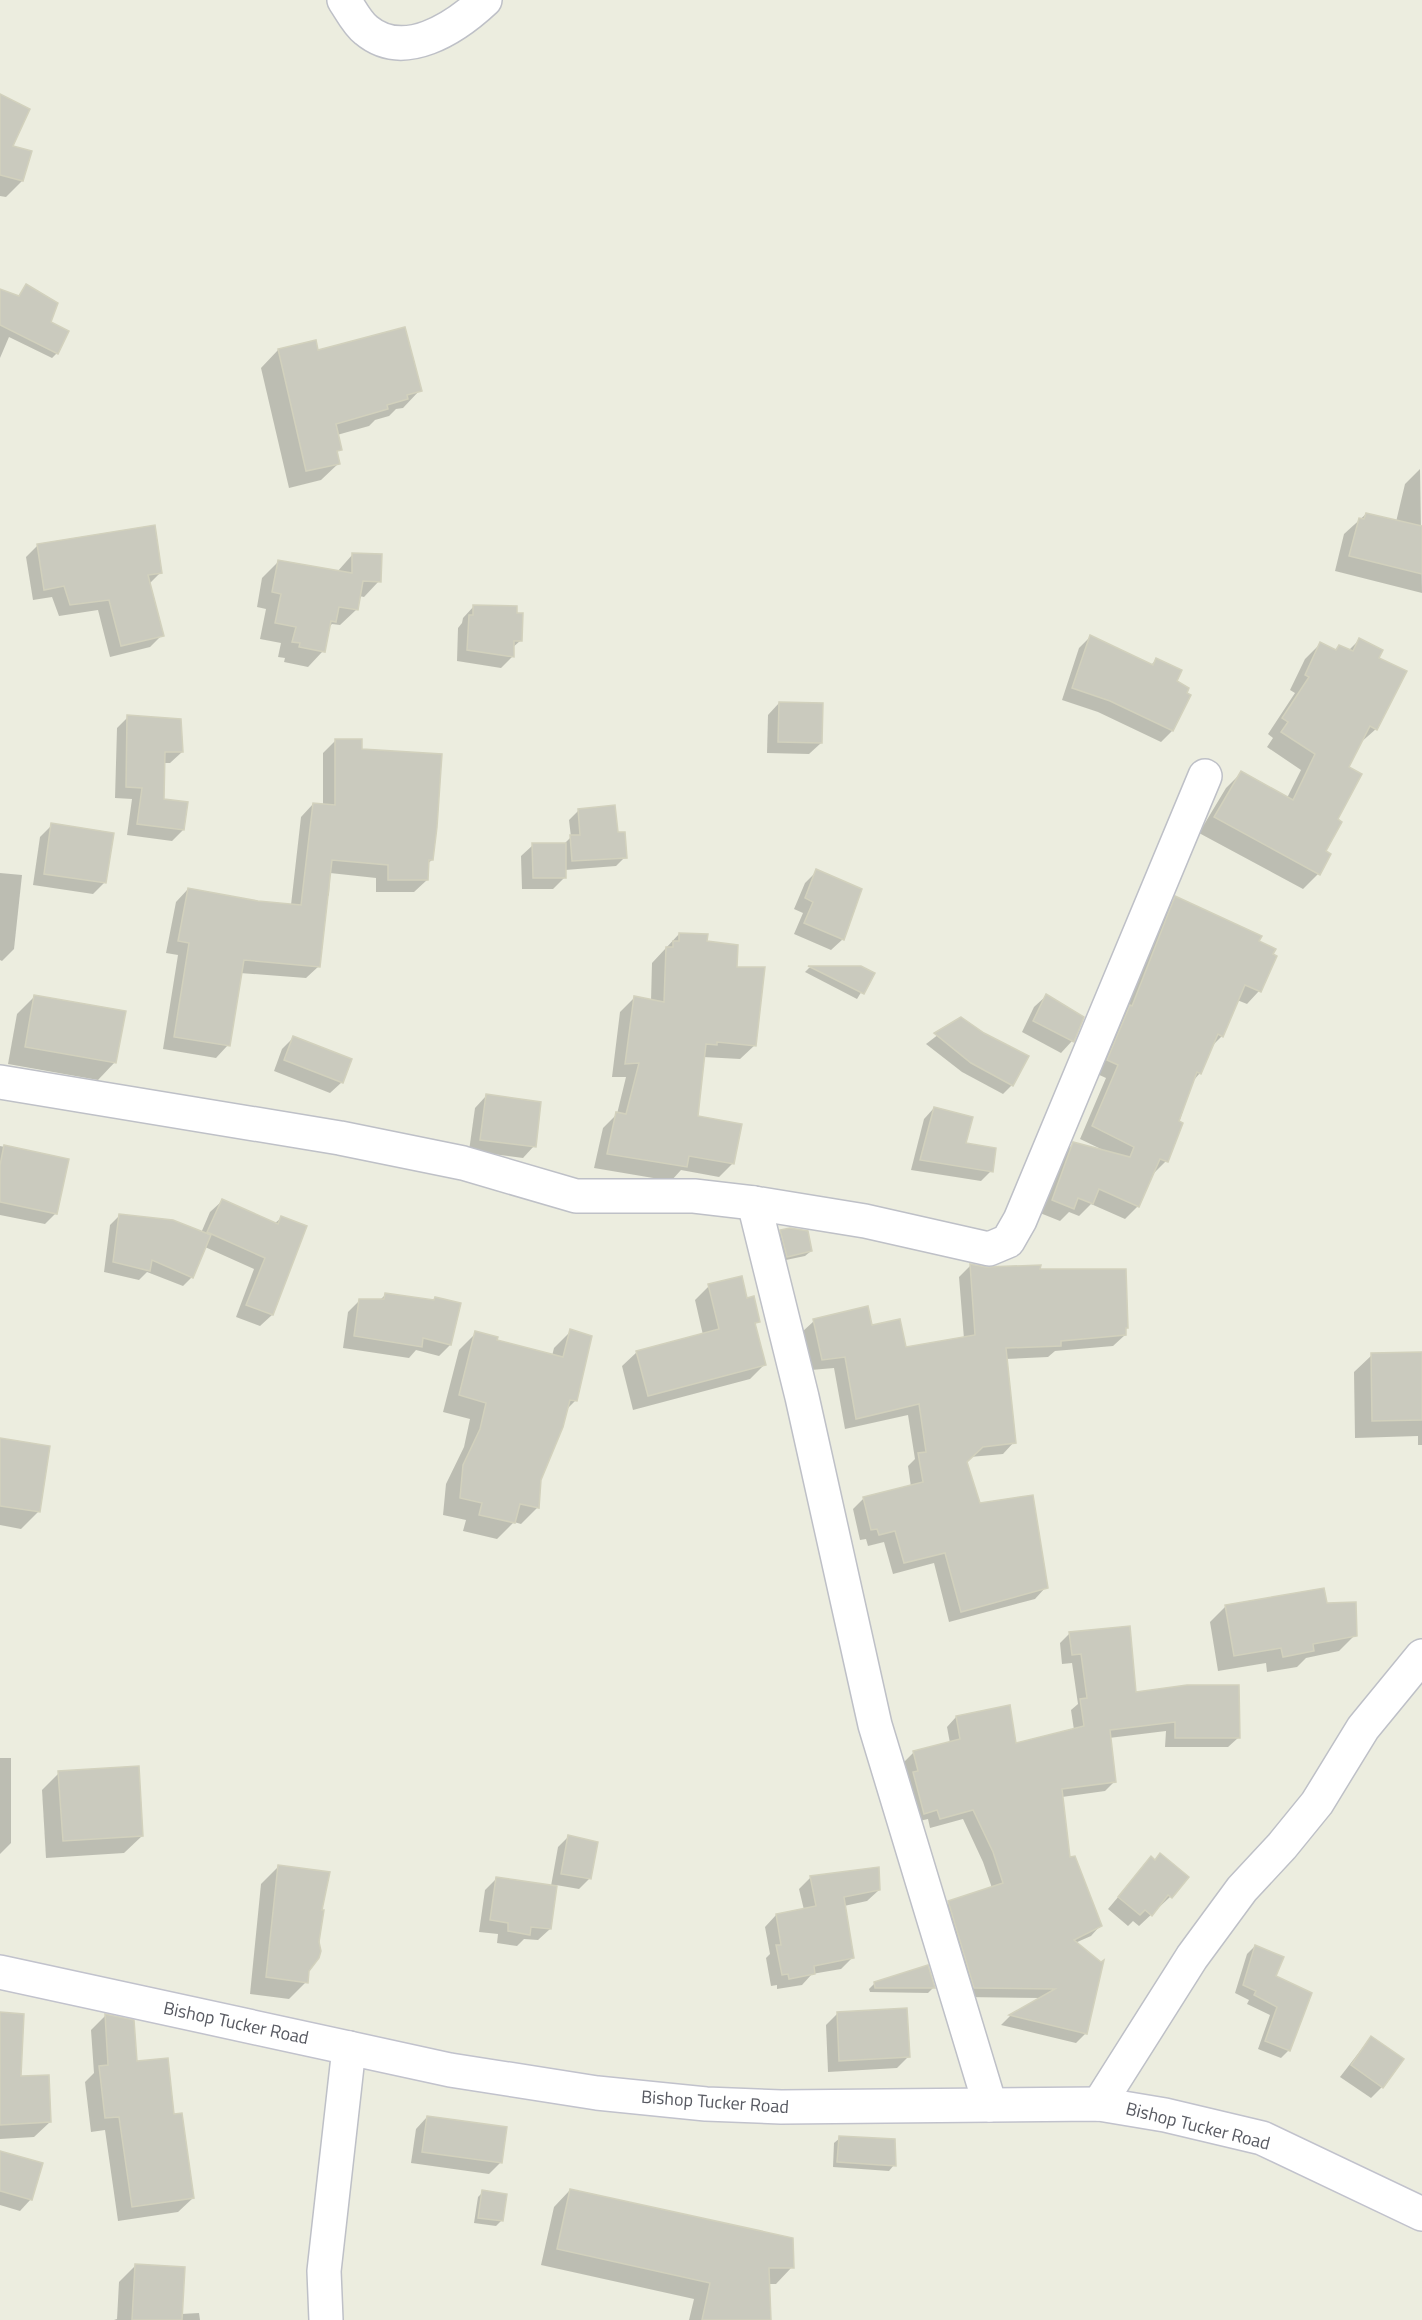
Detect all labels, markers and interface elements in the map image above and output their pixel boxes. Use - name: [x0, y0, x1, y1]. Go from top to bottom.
- street label: Bishop Tucker Road: [161, 1994, 311, 2051]
- street label: Bishop Tucker Road: [640, 2083, 790, 2120]
- street label: Bishop Tucker Road: [1123, 2095, 1273, 2157]

